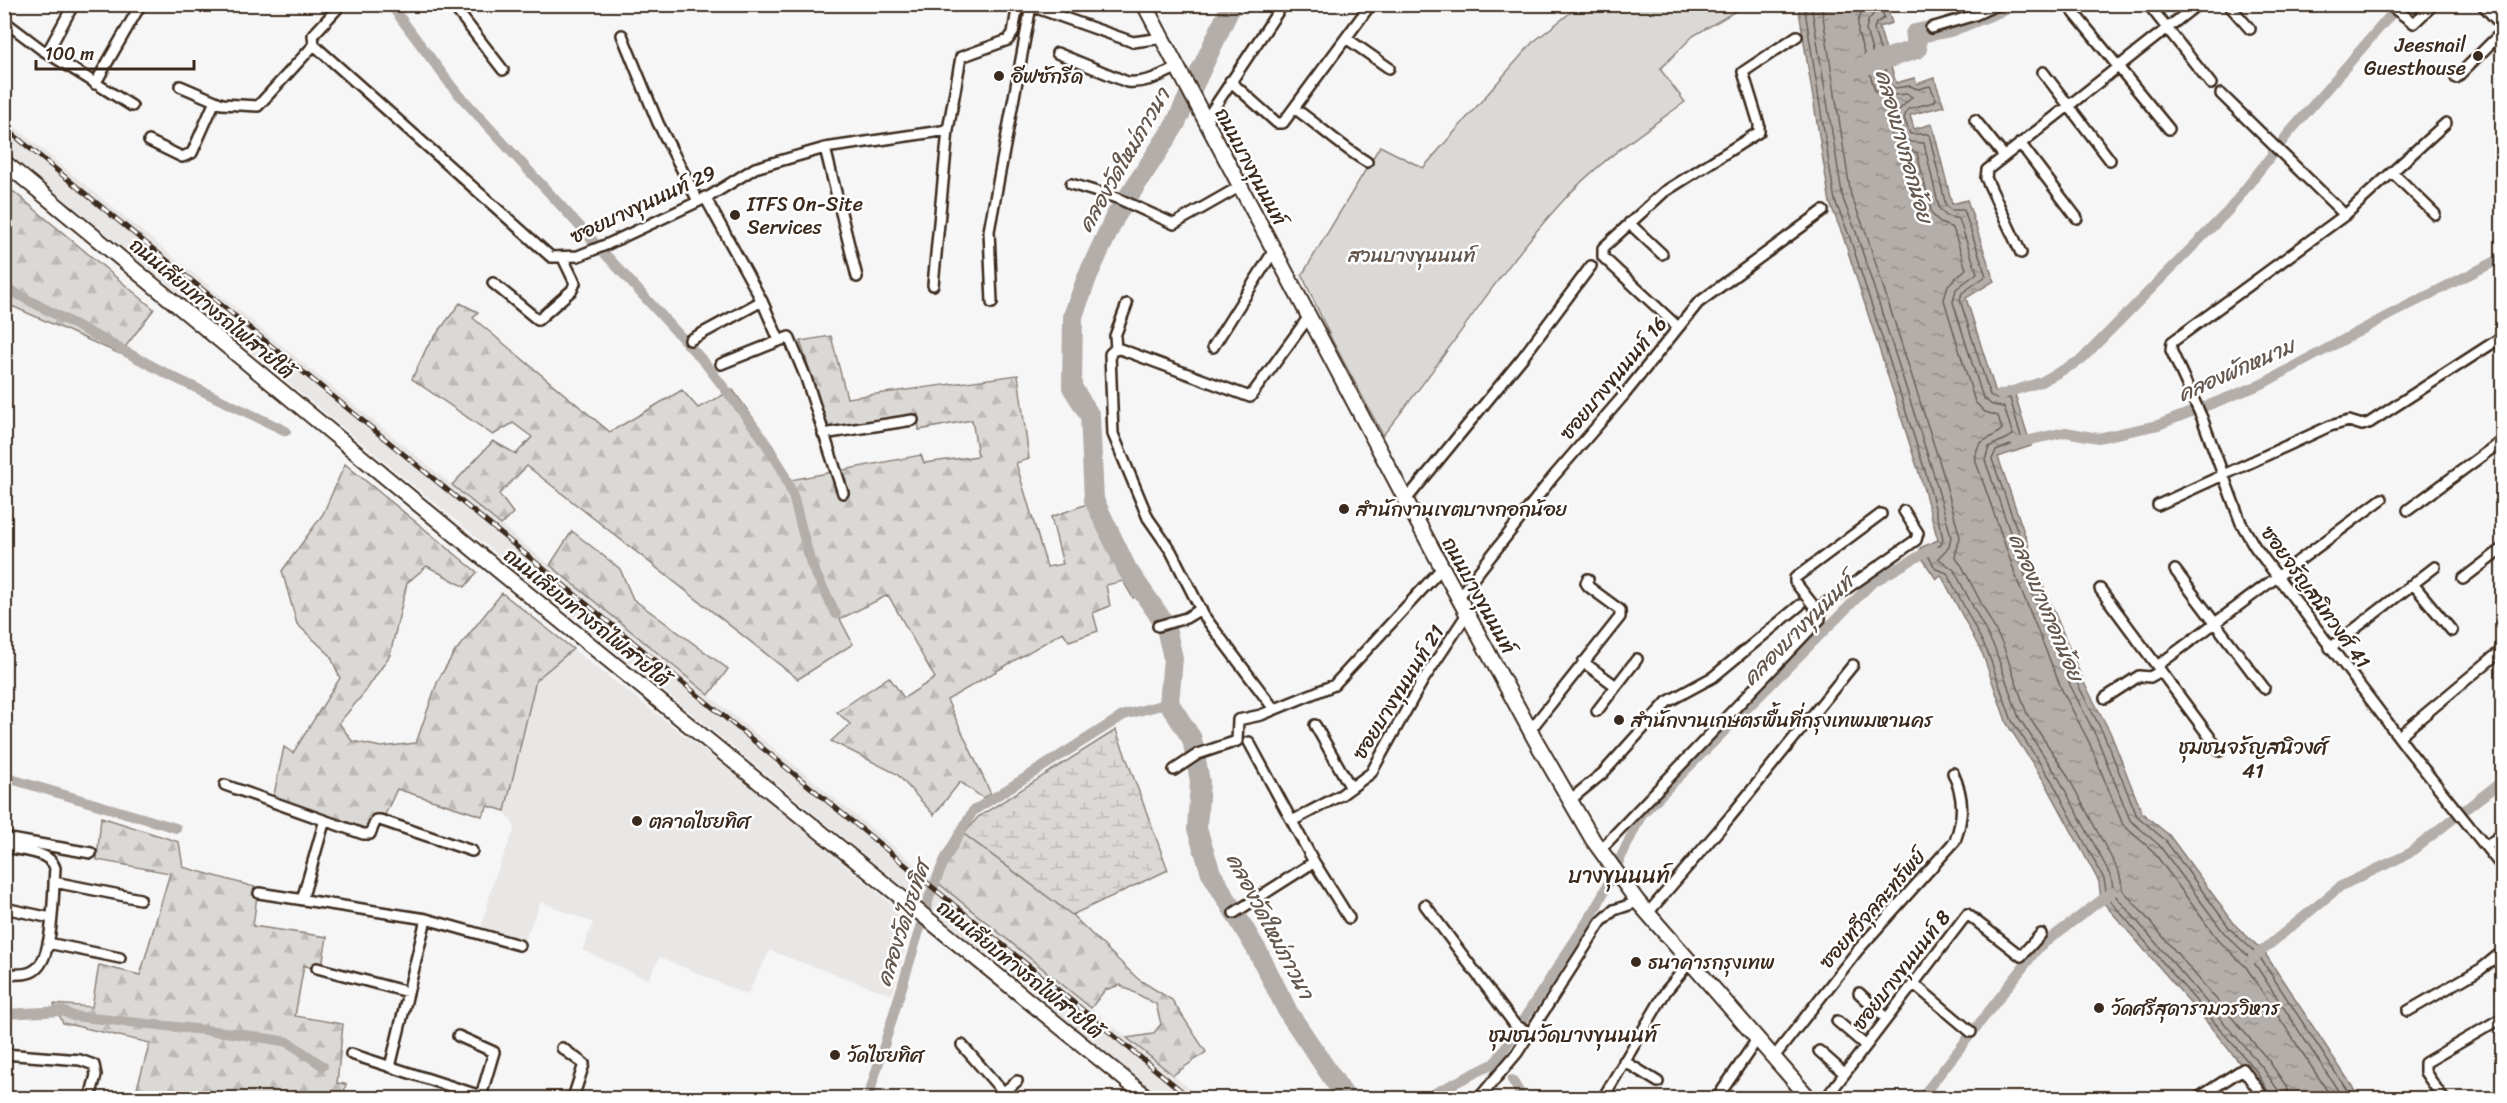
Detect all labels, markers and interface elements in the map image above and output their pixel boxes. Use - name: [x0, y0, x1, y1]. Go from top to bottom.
- place label: Jeesnail Guesthouse: [2364, 28, 2466, 86]
- scale bar: [36, 33, 194, 71]
- text: 100 m: [45, 38, 94, 70]
- marker: Jeesnail Guesthouse: [2471, 49, 2485, 63]
- place label: อีฟซักรีด: [1010, 59, 1083, 94]
- water label: คลองบางกอกน้อย: [1864, 65, 1945, 230]
- marker: อีฟซักรีด: [992, 69, 1006, 83]
- water label: คลองวัดใหม่ภาวนา: [1067, 79, 1182, 239]
- street label: ถนนบางขุนนนท์: [1205, 101, 1298, 235]
- street label: ซอยบางขุนนนท์ 29: [564, 155, 722, 254]
- place label: ITFS On-Site Services: [746, 187, 863, 245]
- marker: ITFS On-Site Services: [728, 208, 742, 222]
- street label: ถนนเลียบทางรถไฟสายใต้: [121, 229, 304, 390]
- park label: สวนบางขุนนนท์: [1347, 238, 1480, 273]
- street label: ซอยบางขุนนนท์ 16: [1551, 308, 1676, 448]
- water label: คลองผักหนาม: [2171, 326, 2303, 413]
- place label: สำนักงานเขตบางกอกน้อย: [1355, 492, 1568, 527]
- marker: สำนักงานเขตบางกอกน้อย: [1337, 502, 1351, 516]
- street label: ซอยจรัญสนิทวงศ์ 41: [2251, 518, 2380, 677]
- water label: คลองบางกอกน้อย: [1998, 527, 2095, 689]
- street label: ถนนบางขุนนนท์: [1432, 530, 1527, 664]
- street label: ถนนเลียบทางรถไฟสายใต้: [495, 539, 680, 698]
- water label: คลองบางขุนนนท์: [1733, 559, 1869, 695]
- street label: ซอยบางขุนนนท์ 21: [1343, 618, 1454, 767]
- place label: สำนักงานเกษตรพื้นที่กรุงเทพมหานคร: [1630, 702, 1934, 738]
- marker: สำนักงานเกษตรพื้นที่กรุงเทพมหานคร: [1612, 713, 1626, 727]
- district label: ชุมชนจรัญสนิวงศ์ 41: [2179, 728, 2331, 790]
- place label: ตลาดไชยทิศ: [649, 804, 753, 839]
- marker: ตลาดไชยทิศ: [630, 814, 644, 828]
- street label: ซอยทวีจุลละทรัพย์: [1810, 838, 1937, 977]
- water label: คลองวัดใหม่ภาวนา: [1215, 846, 1326, 1008]
- water label: คลองวัดไชยทิศ: [865, 851, 943, 991]
- district label: บางขุนนนท์: [1568, 856, 1674, 895]
- street label: ถนนเลียบทางรถไฟสายใต้: [928, 891, 1113, 1050]
- street label: ซอยบางขุนนนท์ 8: [1843, 902, 1960, 1039]
- place label: ธนาคารกรุงเทพ: [1648, 945, 1775, 980]
- marker: ธนาคารกรุงเทพ: [1629, 955, 1643, 969]
- place label: วัดศรีสุดารามวรวิหาร: [2111, 991, 2281, 1026]
- marker: วัดศรีสุดารามวรวิหาร: [2092, 1001, 2106, 1015]
- district label: ชุมชนวัดบางขุนนนท์: [1489, 1016, 1661, 1054]
- place label: วัดไชยทิศ: [847, 1038, 926, 1073]
- marker: วัดไชยทิศ: [828, 1048, 842, 1062]

